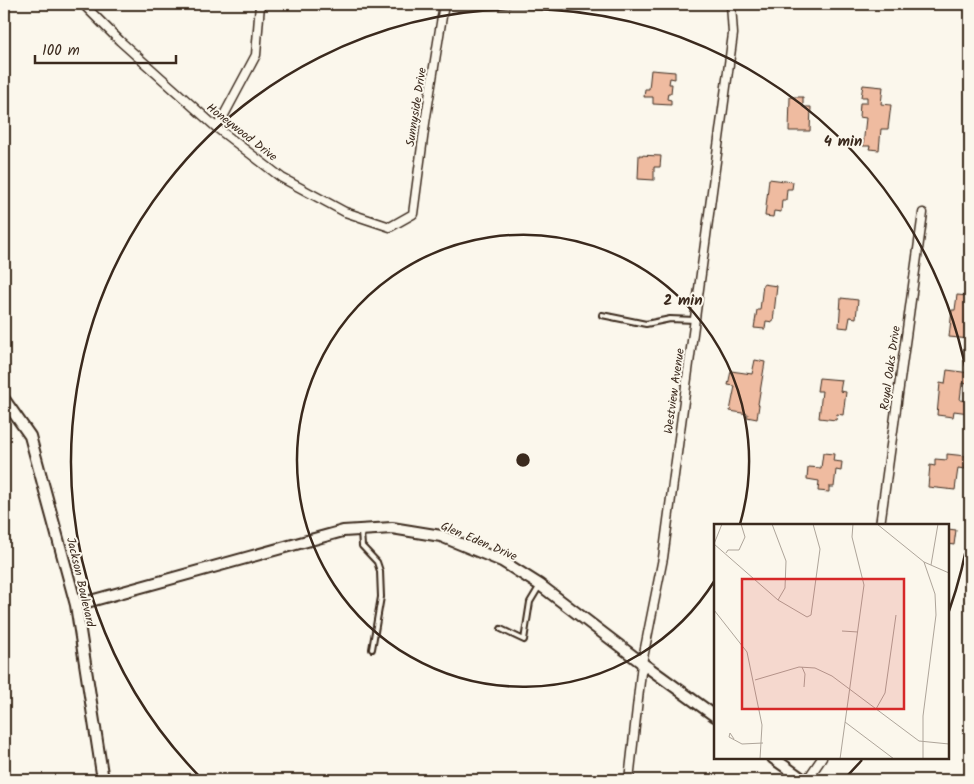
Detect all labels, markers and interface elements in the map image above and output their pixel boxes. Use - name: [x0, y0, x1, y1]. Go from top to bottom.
- scale bar: [35, 32, 176, 64]
- text: 100 m: [42, 39, 80, 63]
- street label: Sunnyside Drive: [401, 66, 432, 148]
- street label: Honeywood Drive: [202, 99, 282, 167]
- text: 4 min: [824, 130, 862, 154]
- text: 2 min: [663, 289, 703, 313]
- street label: Royal Oaks Drive: [875, 324, 906, 411]
- street label: Westview Avenue: [659, 347, 690, 435]
- centre of rings: [514, 451, 532, 469]
- street label: Glen Eden Drive: [438, 517, 521, 566]
- inset map: [714, 524, 949, 759]
- street label: Jackson Boulevard: [61, 535, 100, 630]

